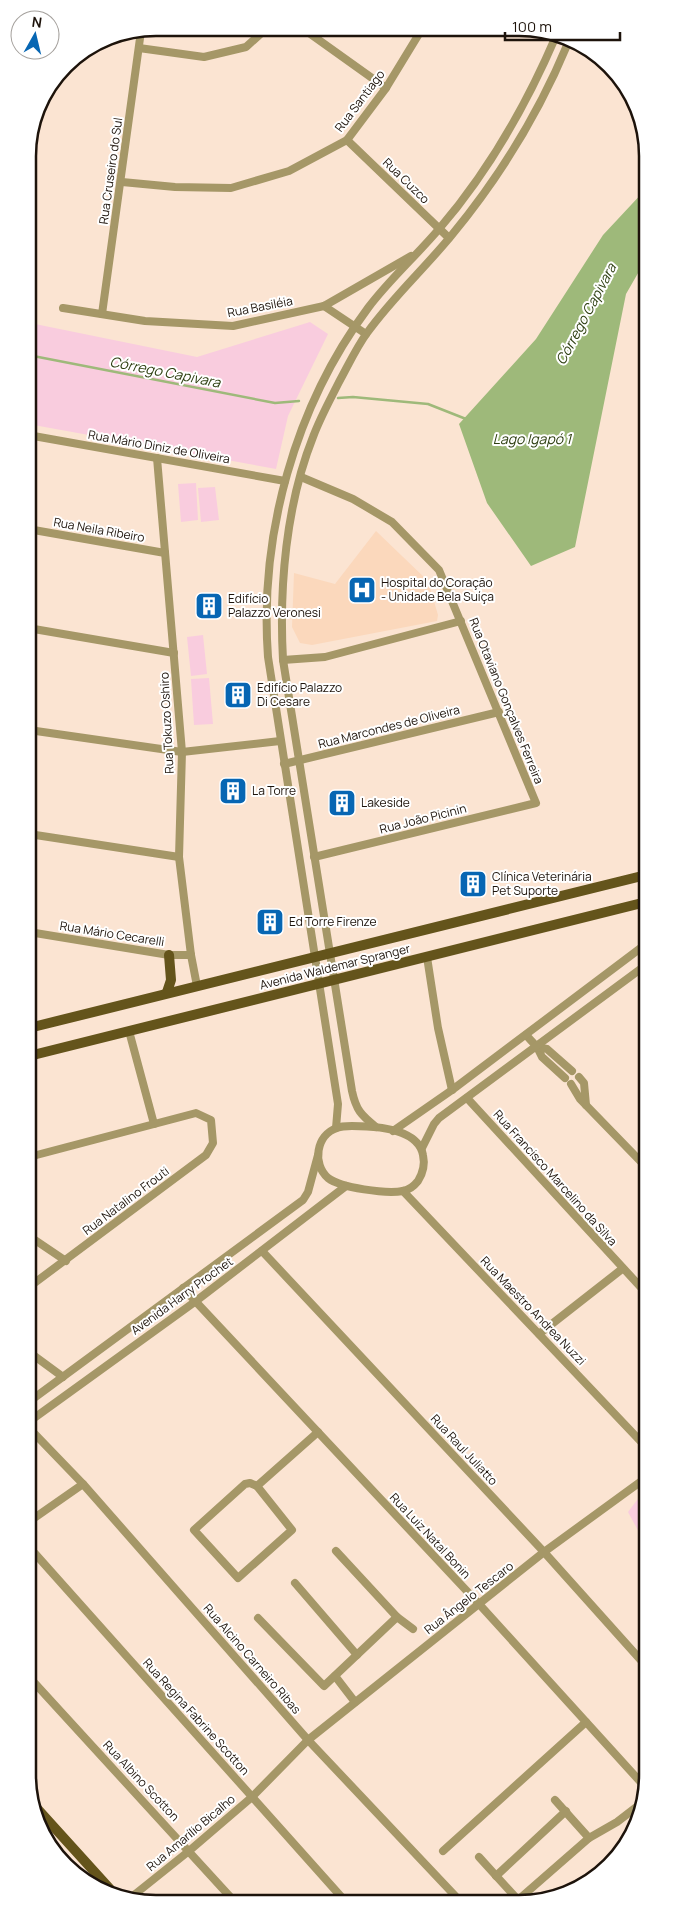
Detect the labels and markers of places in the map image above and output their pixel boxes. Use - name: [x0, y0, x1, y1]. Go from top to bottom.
- place label: Hospital do Coração - Unidade Bela Suíça: [381, 574, 494, 605]
- hospital icon: Hospital do Coração - Unidade Bela Suíça: [347, 575, 377, 605]
- place label: Edifício Palazzo Veronesi: [228, 590, 321, 621]
- building icon: Edifício Palazzo Veronesi: [194, 591, 224, 621]
- place label: Edifício Palazzo Di Cesare: [257, 679, 342, 710]
- building icon: Edifício Palazzo Di Cesare: [223, 680, 253, 710]
- building icon: La Torre: [218, 776, 248, 806]
- place label: La Torre: [252, 782, 296, 799]
- building icon: Lakeside: [327, 788, 357, 818]
- place label: Lakeside: [361, 794, 410, 811]
- place label: Clínica Veterinária Pet Suporte: [492, 868, 592, 899]
- building icon: Clínica Veterinária Pet Suporte: [458, 869, 488, 899]
- building icon: Ed Torre Firenze: [255, 907, 285, 937]
- place label: Ed Torre Firenze: [289, 913, 377, 930]

